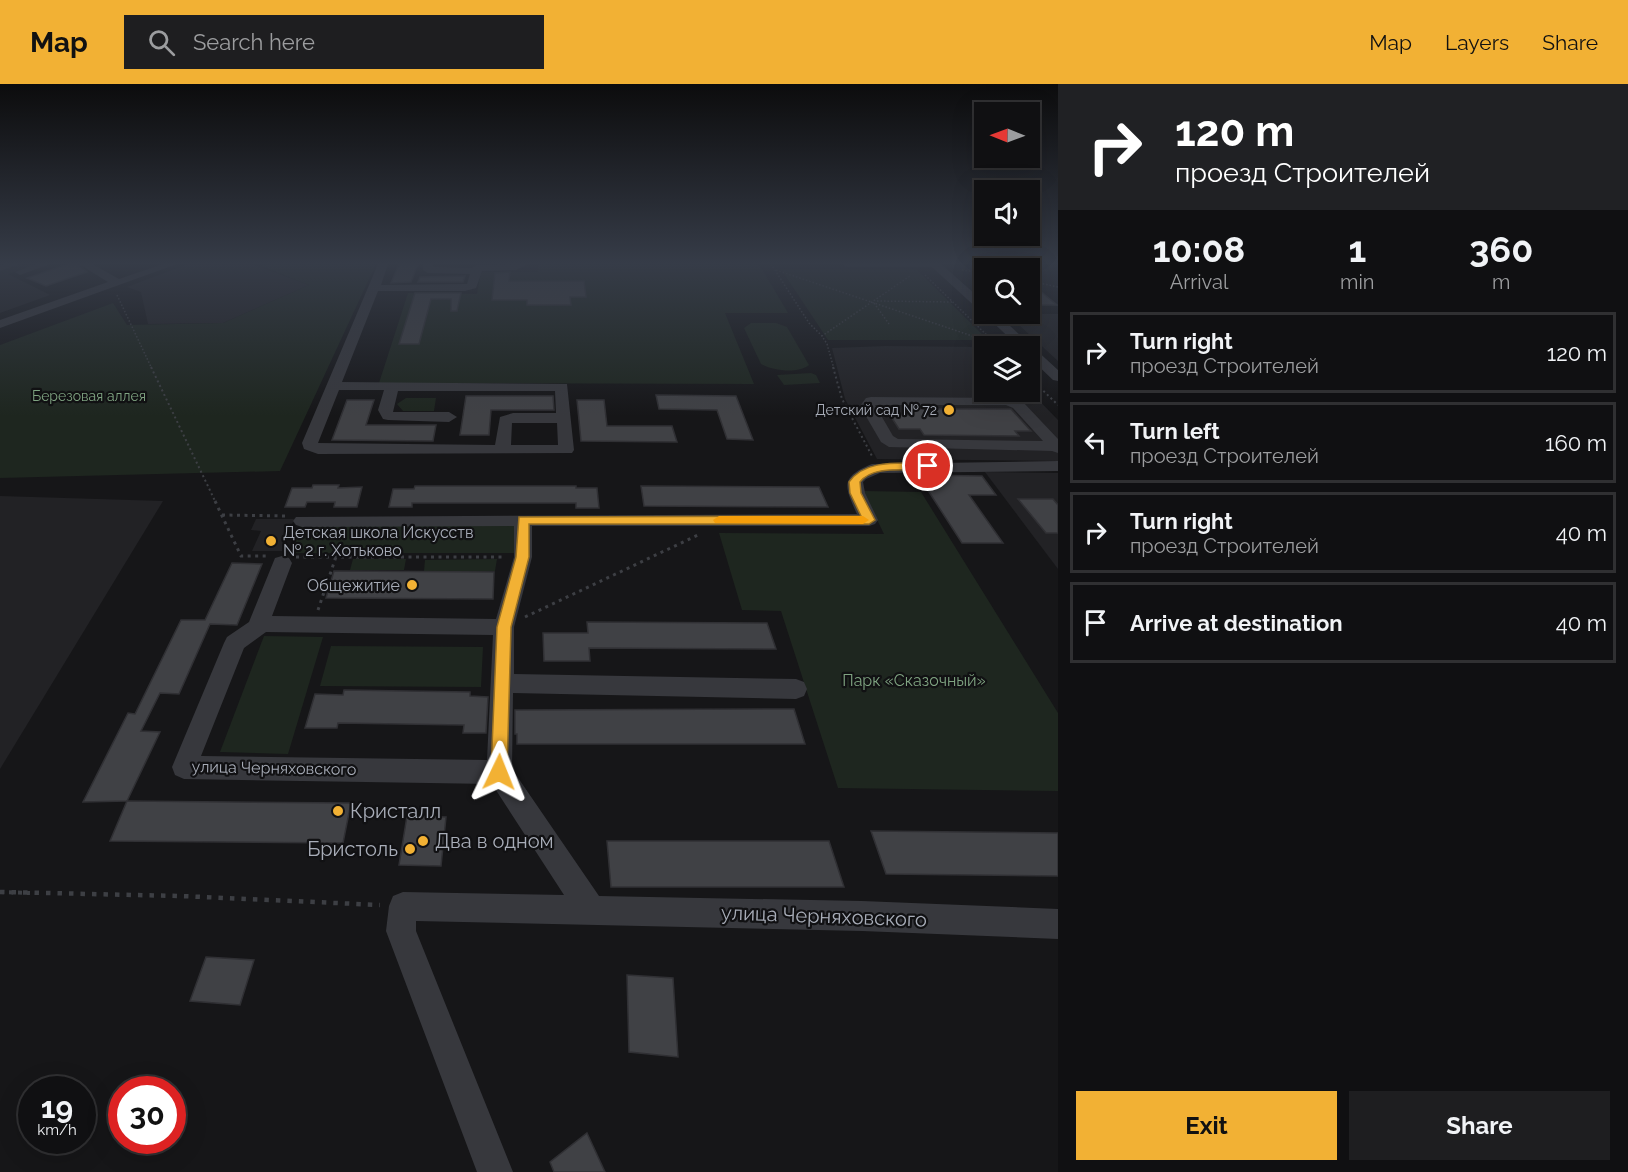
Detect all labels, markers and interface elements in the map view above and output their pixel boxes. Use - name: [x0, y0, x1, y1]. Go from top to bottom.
- search box: [124, 15, 544, 69]
- text: Map: [30, 26, 88, 59]
- icon: search: [145, 26, 178, 59]
- text: Search here: [193, 29, 315, 55]
- text: Map: [1369, 30, 1412, 55]
- text: Layers: [1445, 30, 1509, 55]
- text: Share: [1542, 30, 1598, 55]
- north arrow: [974, 102, 1040, 168]
- map controls: [974, 102, 1040, 402]
- text: 120 m: [1175, 107, 1294, 156]
- icon: right: [1076, 108, 1154, 186]
- text: проезд Строителей: [1175, 157, 1430, 188]
- button: sound: [974, 180, 1040, 246]
- text: 10:08: [1153, 228, 1245, 270]
- text: 1: [1348, 228, 1366, 270]
- text: 360: [1469, 228, 1533, 270]
- button: search: [974, 258, 1040, 324]
- text: Arrival: [1170, 270, 1228, 294]
- text: min: [1340, 270, 1374, 294]
- text: m: [1492, 270, 1510, 294]
- text: Turn right: [1130, 328, 1233, 354]
- button: layers: [974, 336, 1040, 402]
- icon: right: [1079, 336, 1112, 369]
- text: 120 m: [1547, 340, 1607, 366]
- text: проезд Строителей: [1130, 354, 1319, 378]
- park label: Березовая аллея: [32, 388, 146, 404]
- place label: Детский сад № 72: [815, 402, 937, 418]
- marker: Детский сад № 72: [942, 403, 956, 417]
- text: Turn left: [1130, 418, 1220, 444]
- icon: left: [1079, 426, 1112, 459]
- text: 160 m: [1545, 430, 1607, 456]
- pin: [902, 440, 953, 491]
- text: проезд Строителей: [1130, 444, 1319, 468]
- icon: arrive: [911, 449, 944, 482]
- text: Turn right: [1130, 508, 1233, 534]
- icon: right: [1079, 516, 1112, 549]
- text: 40 m: [1556, 520, 1607, 546]
- place label: Детская школа Искусств № 2 г. Хотьково: [283, 523, 474, 560]
- marker: Детская школа Искусств № 2 г. Хотьково: [264, 534, 278, 548]
- text: проезд Строителей: [1130, 534, 1319, 558]
- place label: Общежитие: [307, 576, 400, 595]
- marker: Общежитие: [405, 578, 419, 592]
- icon: arrive: [1079, 606, 1112, 639]
- text: Arrive at destination: [1130, 610, 1343, 636]
- text: 40 m: [1556, 610, 1607, 636]
- park label: Парк «Сказочный»: [842, 671, 986, 690]
- position arrow: [467, 740, 531, 804]
- street label: улица Черняховского: [191, 757, 357, 779]
- place label: Кристалл: [350, 799, 441, 823]
- marker: Кристалл: [331, 804, 345, 818]
- place label: Два в одном: [435, 829, 554, 853]
- marker: Два в одном: [416, 834, 430, 848]
- place label: Бристоль: [307, 837, 398, 861]
- marker: Бристоль: [403, 842, 417, 856]
- street label: улица Черняховского: [721, 900, 927, 932]
- speed limit sign: 30: [108, 1076, 186, 1154]
- text: 19: [41, 1090, 73, 1125]
- button: Exit: [1076, 1091, 1337, 1160]
- button: Share: [1349, 1091, 1610, 1160]
- text: km/h: [37, 1121, 77, 1139]

